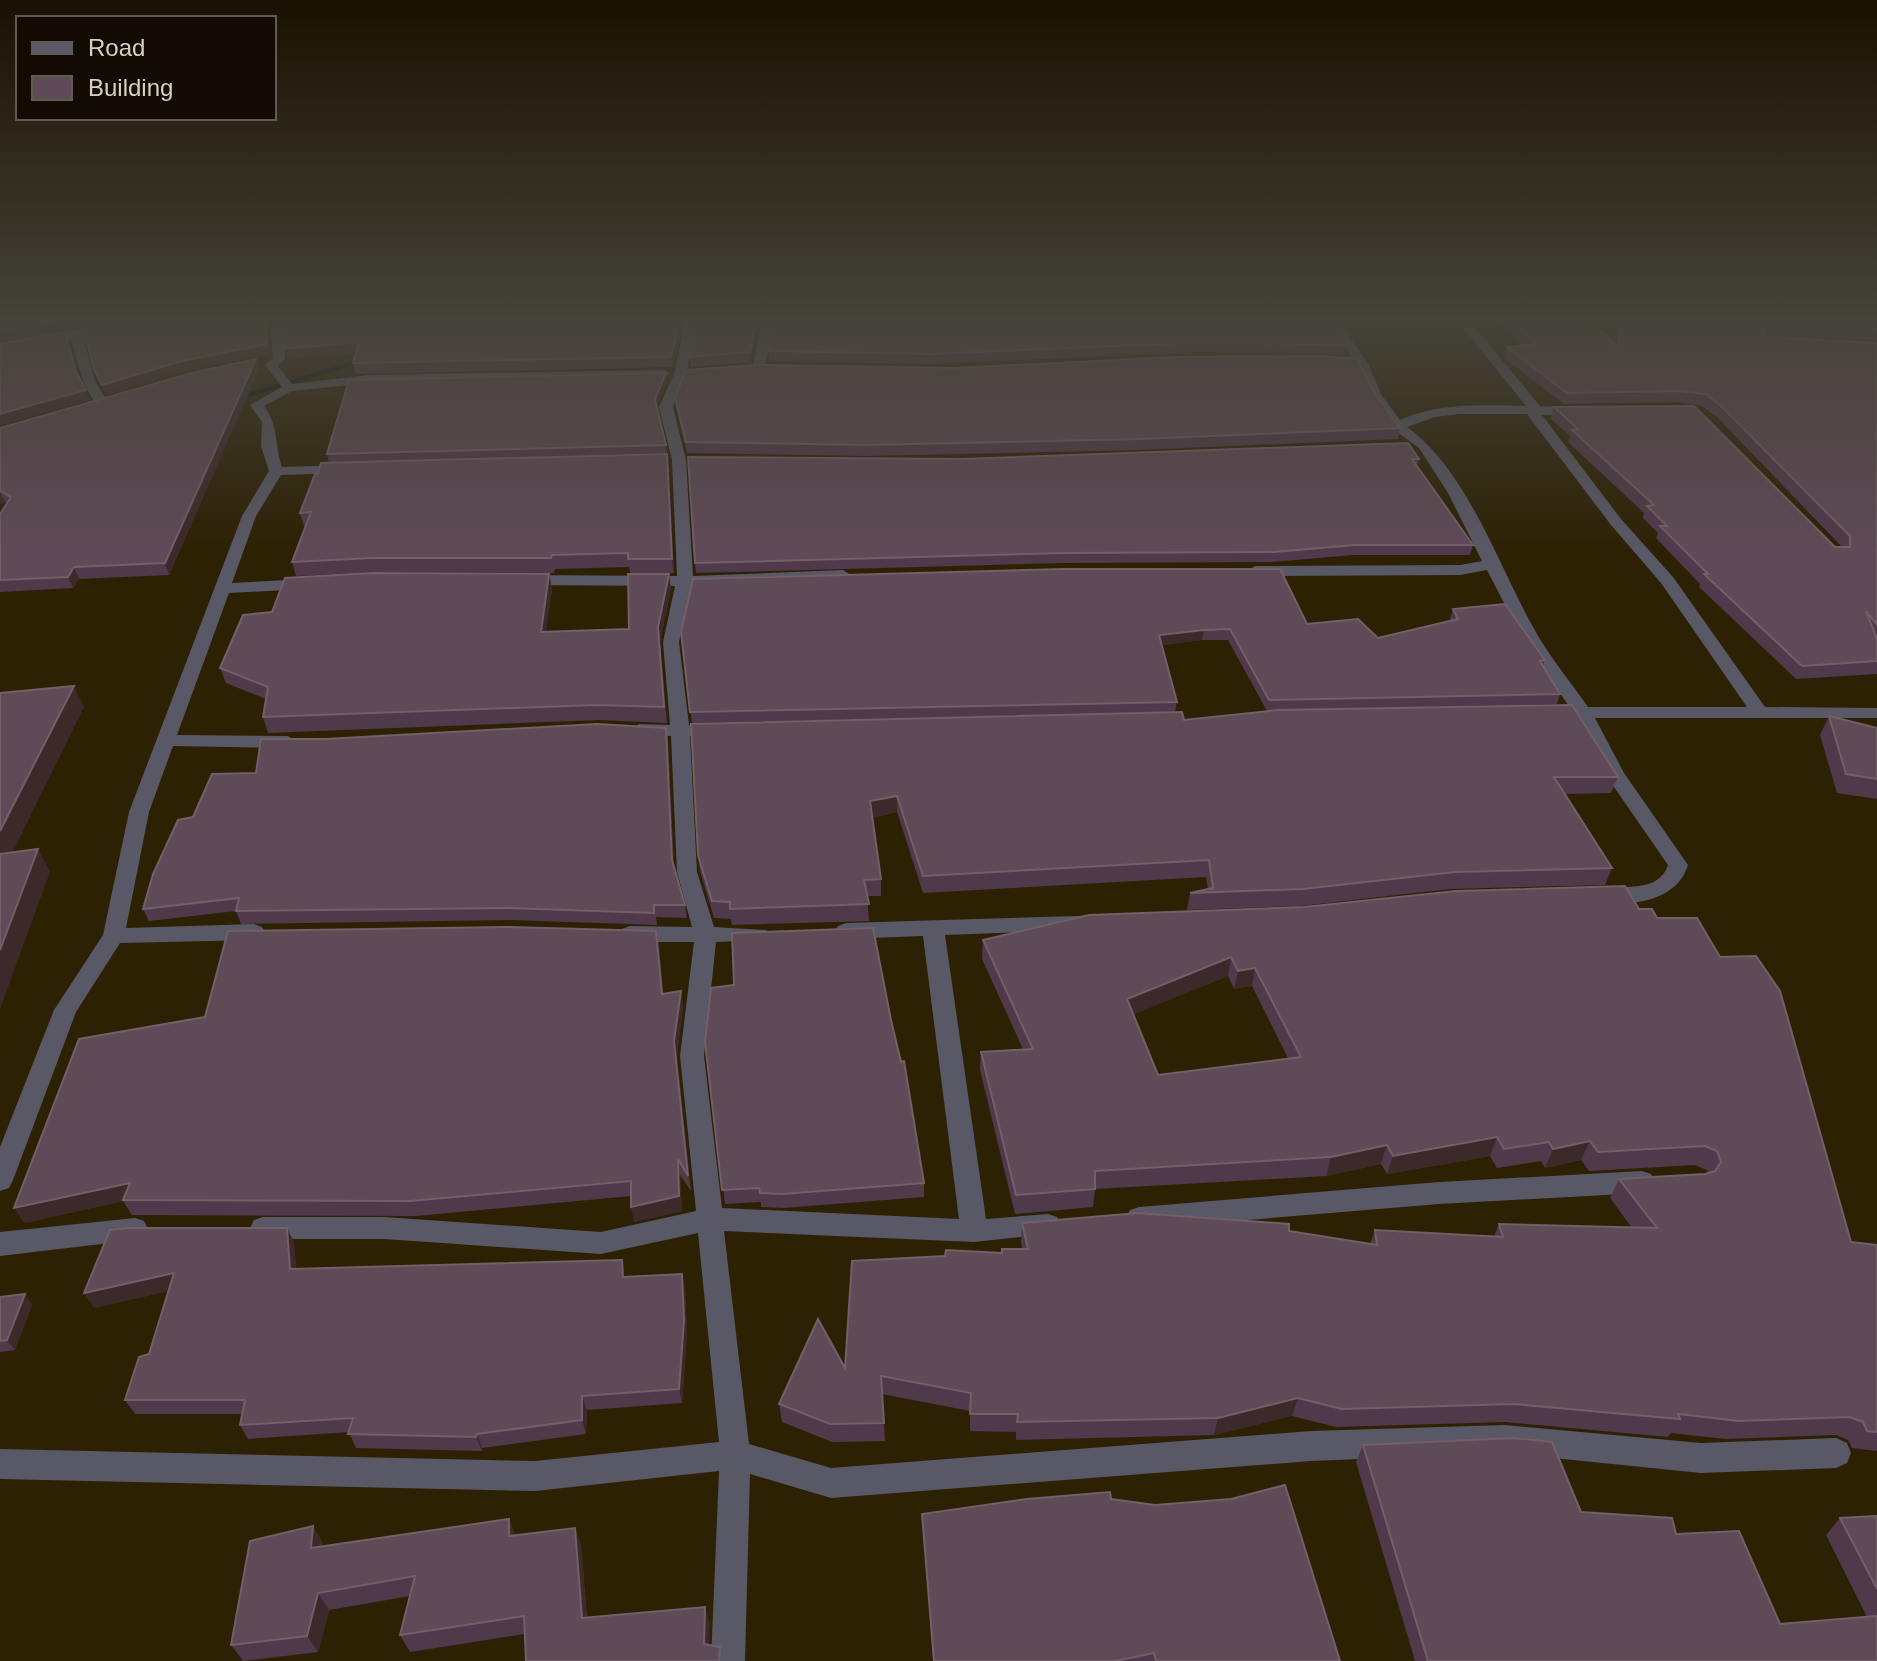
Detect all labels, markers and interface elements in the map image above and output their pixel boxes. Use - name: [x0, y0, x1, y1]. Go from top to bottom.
- legend: [16, 16, 276, 120]
- text: Road: [88, 34, 145, 61]
- text: Building: [88, 74, 173, 101]

